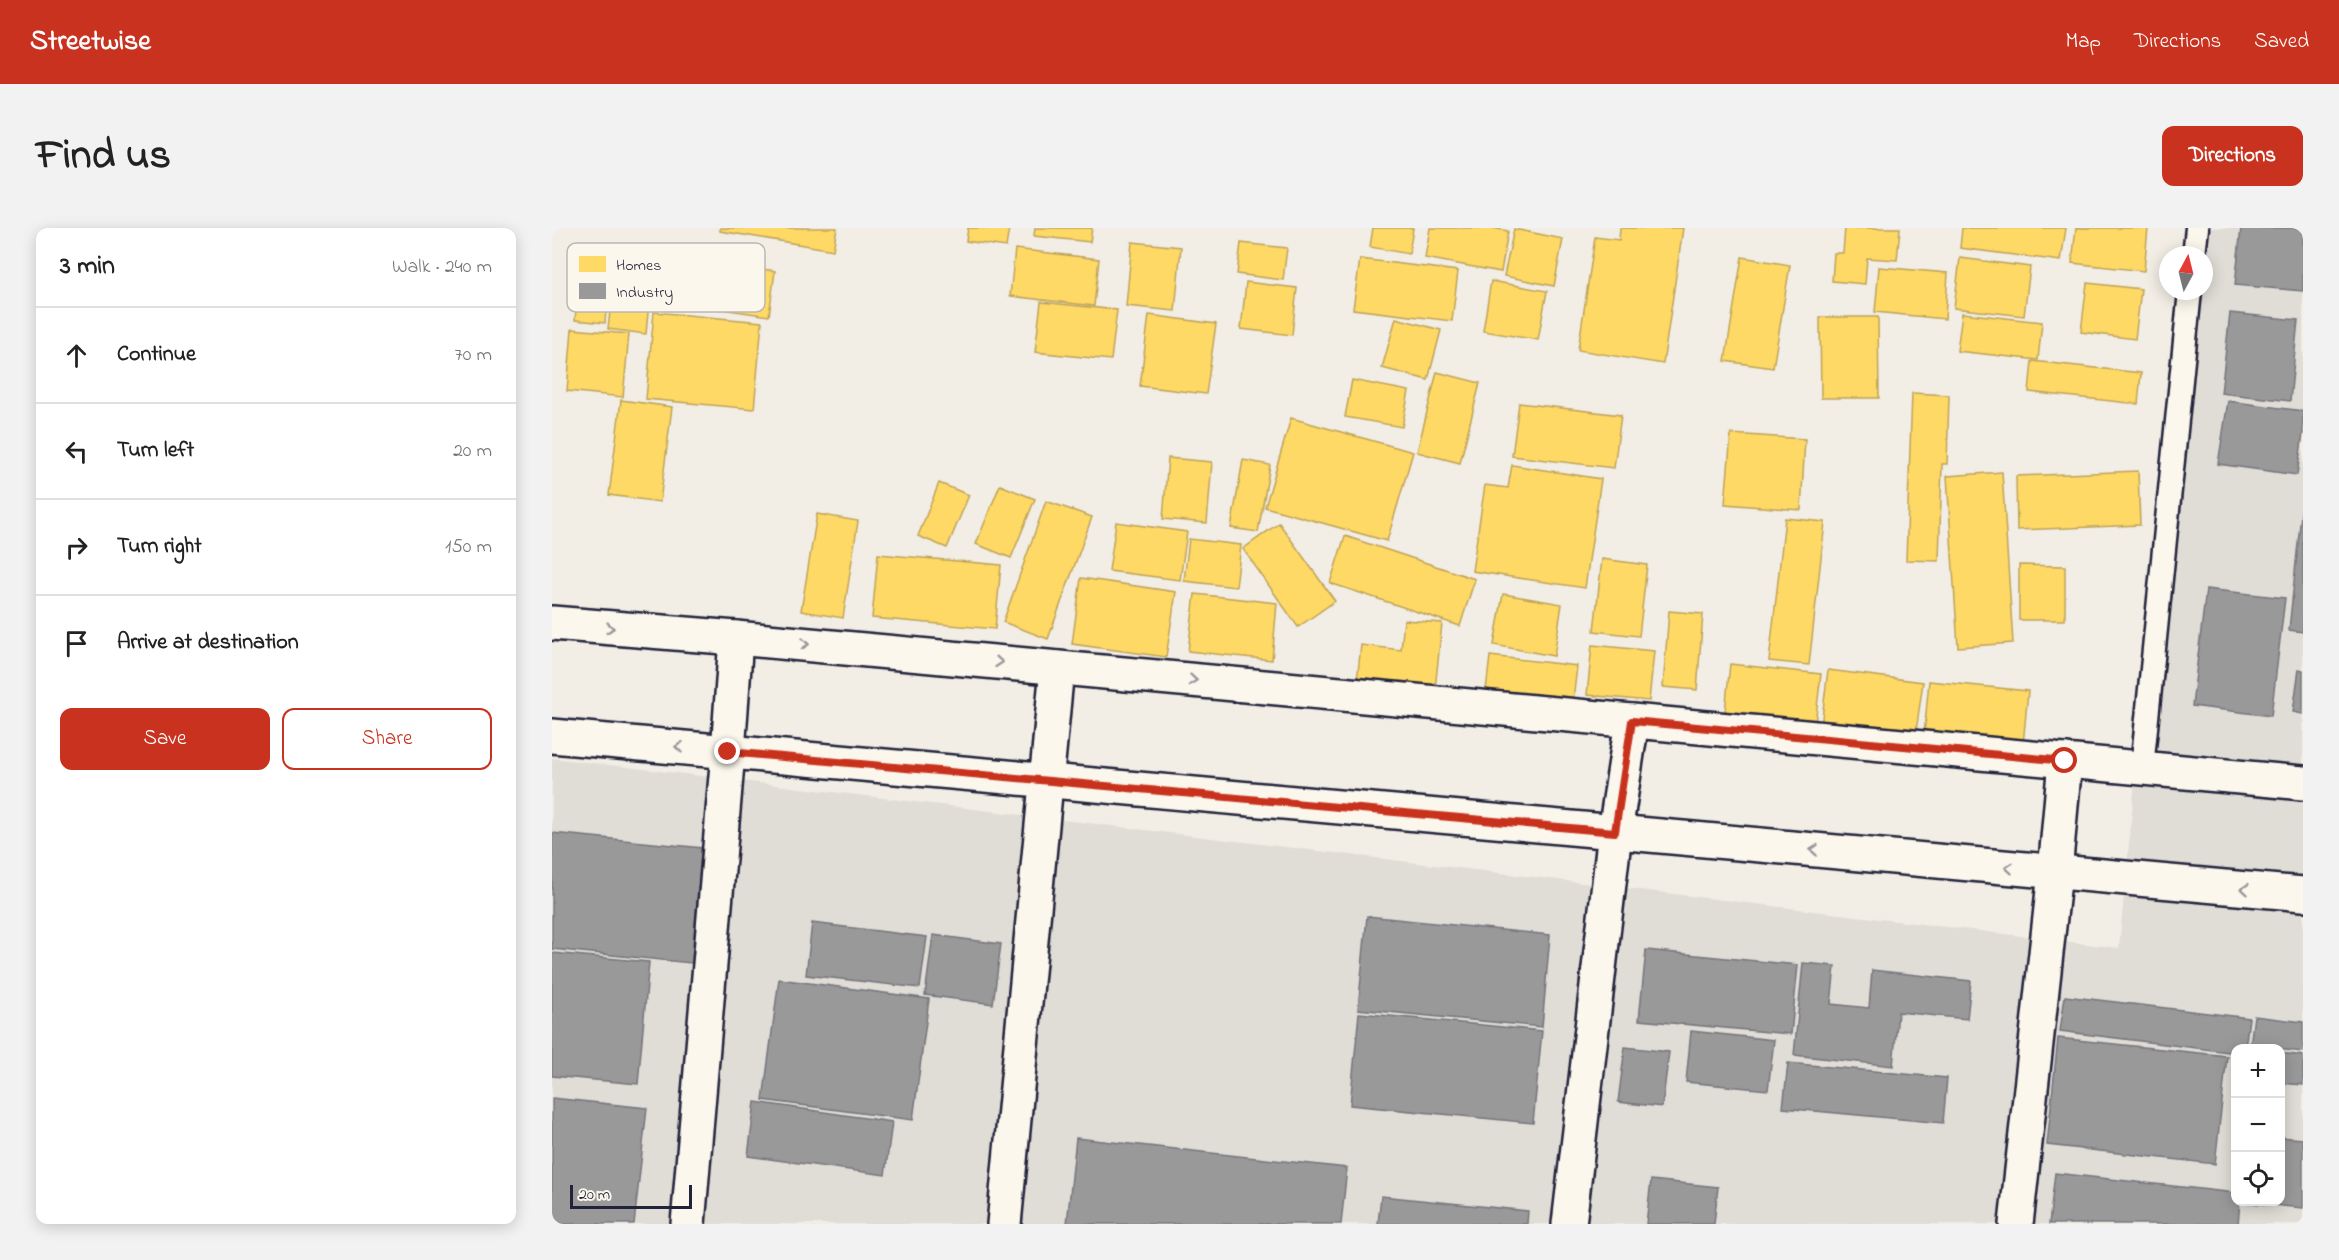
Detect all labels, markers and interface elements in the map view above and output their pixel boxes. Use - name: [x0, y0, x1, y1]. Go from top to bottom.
- text: Streetwise: [30, 22, 151, 63]
- text: Map: [2065, 27, 2101, 57]
- text: Directions: [2134, 27, 2221, 57]
- text: Saved: [2254, 27, 2309, 57]
- text: Find us: [36, 126, 171, 187]
- button: Directions: [2162, 126, 2303, 186]
- legend: [567, 243, 765, 312]
- north arrow: [2159, 246, 2213, 300]
- text: 3 min: [60, 248, 115, 286]
- text: Walk · 240 m: [392, 253, 492, 282]
- text: Homes: [616, 254, 661, 278]
- text: Industry: [616, 281, 673, 305]
- icon: ahead: [60, 339, 93, 372]
- text: Continue: [117, 339, 196, 371]
- text: 70 m: [455, 341, 492, 370]
- icon: left: [60, 435, 93, 468]
- text: Turn left: [117, 435, 194, 467]
- text: 20 m: [453, 437, 492, 466]
- icon: right: [60, 531, 93, 564]
- text: Turn right: [117, 531, 202, 563]
- text: 150 m: [445, 533, 492, 562]
- one-way arrow: [606, 621, 615, 634]
- icon: arrive: [60, 627, 93, 660]
- text: Arrive at destination: [117, 627, 299, 659]
- one-way arrow: [800, 637, 809, 650]
- one-way arrow: [994, 655, 1003, 668]
- one-way arrow: [1188, 673, 1197, 686]
- button: Save: [60, 708, 270, 770]
- button: Share: [282, 708, 492, 770]
- route end: [714, 738, 740, 764]
- one-way arrow: [675, 741, 684, 754]
- route start: [2051, 747, 2077, 773]
- one-way arrow: [1810, 844, 1819, 857]
- one-way arrow: [2004, 862, 2013, 875]
- one-way arrow: [2240, 883, 2249, 896]
- map controls: [2231, 1044, 2285, 1206]
- button: +: [2231, 1044, 2285, 1098]
- button: −: [2231, 1098, 2285, 1152]
- button: locate: [2231, 1152, 2285, 1206]
- scale bar: [570, 1182, 692, 1210]
- text: 20 m: [579, 1183, 610, 1207]

